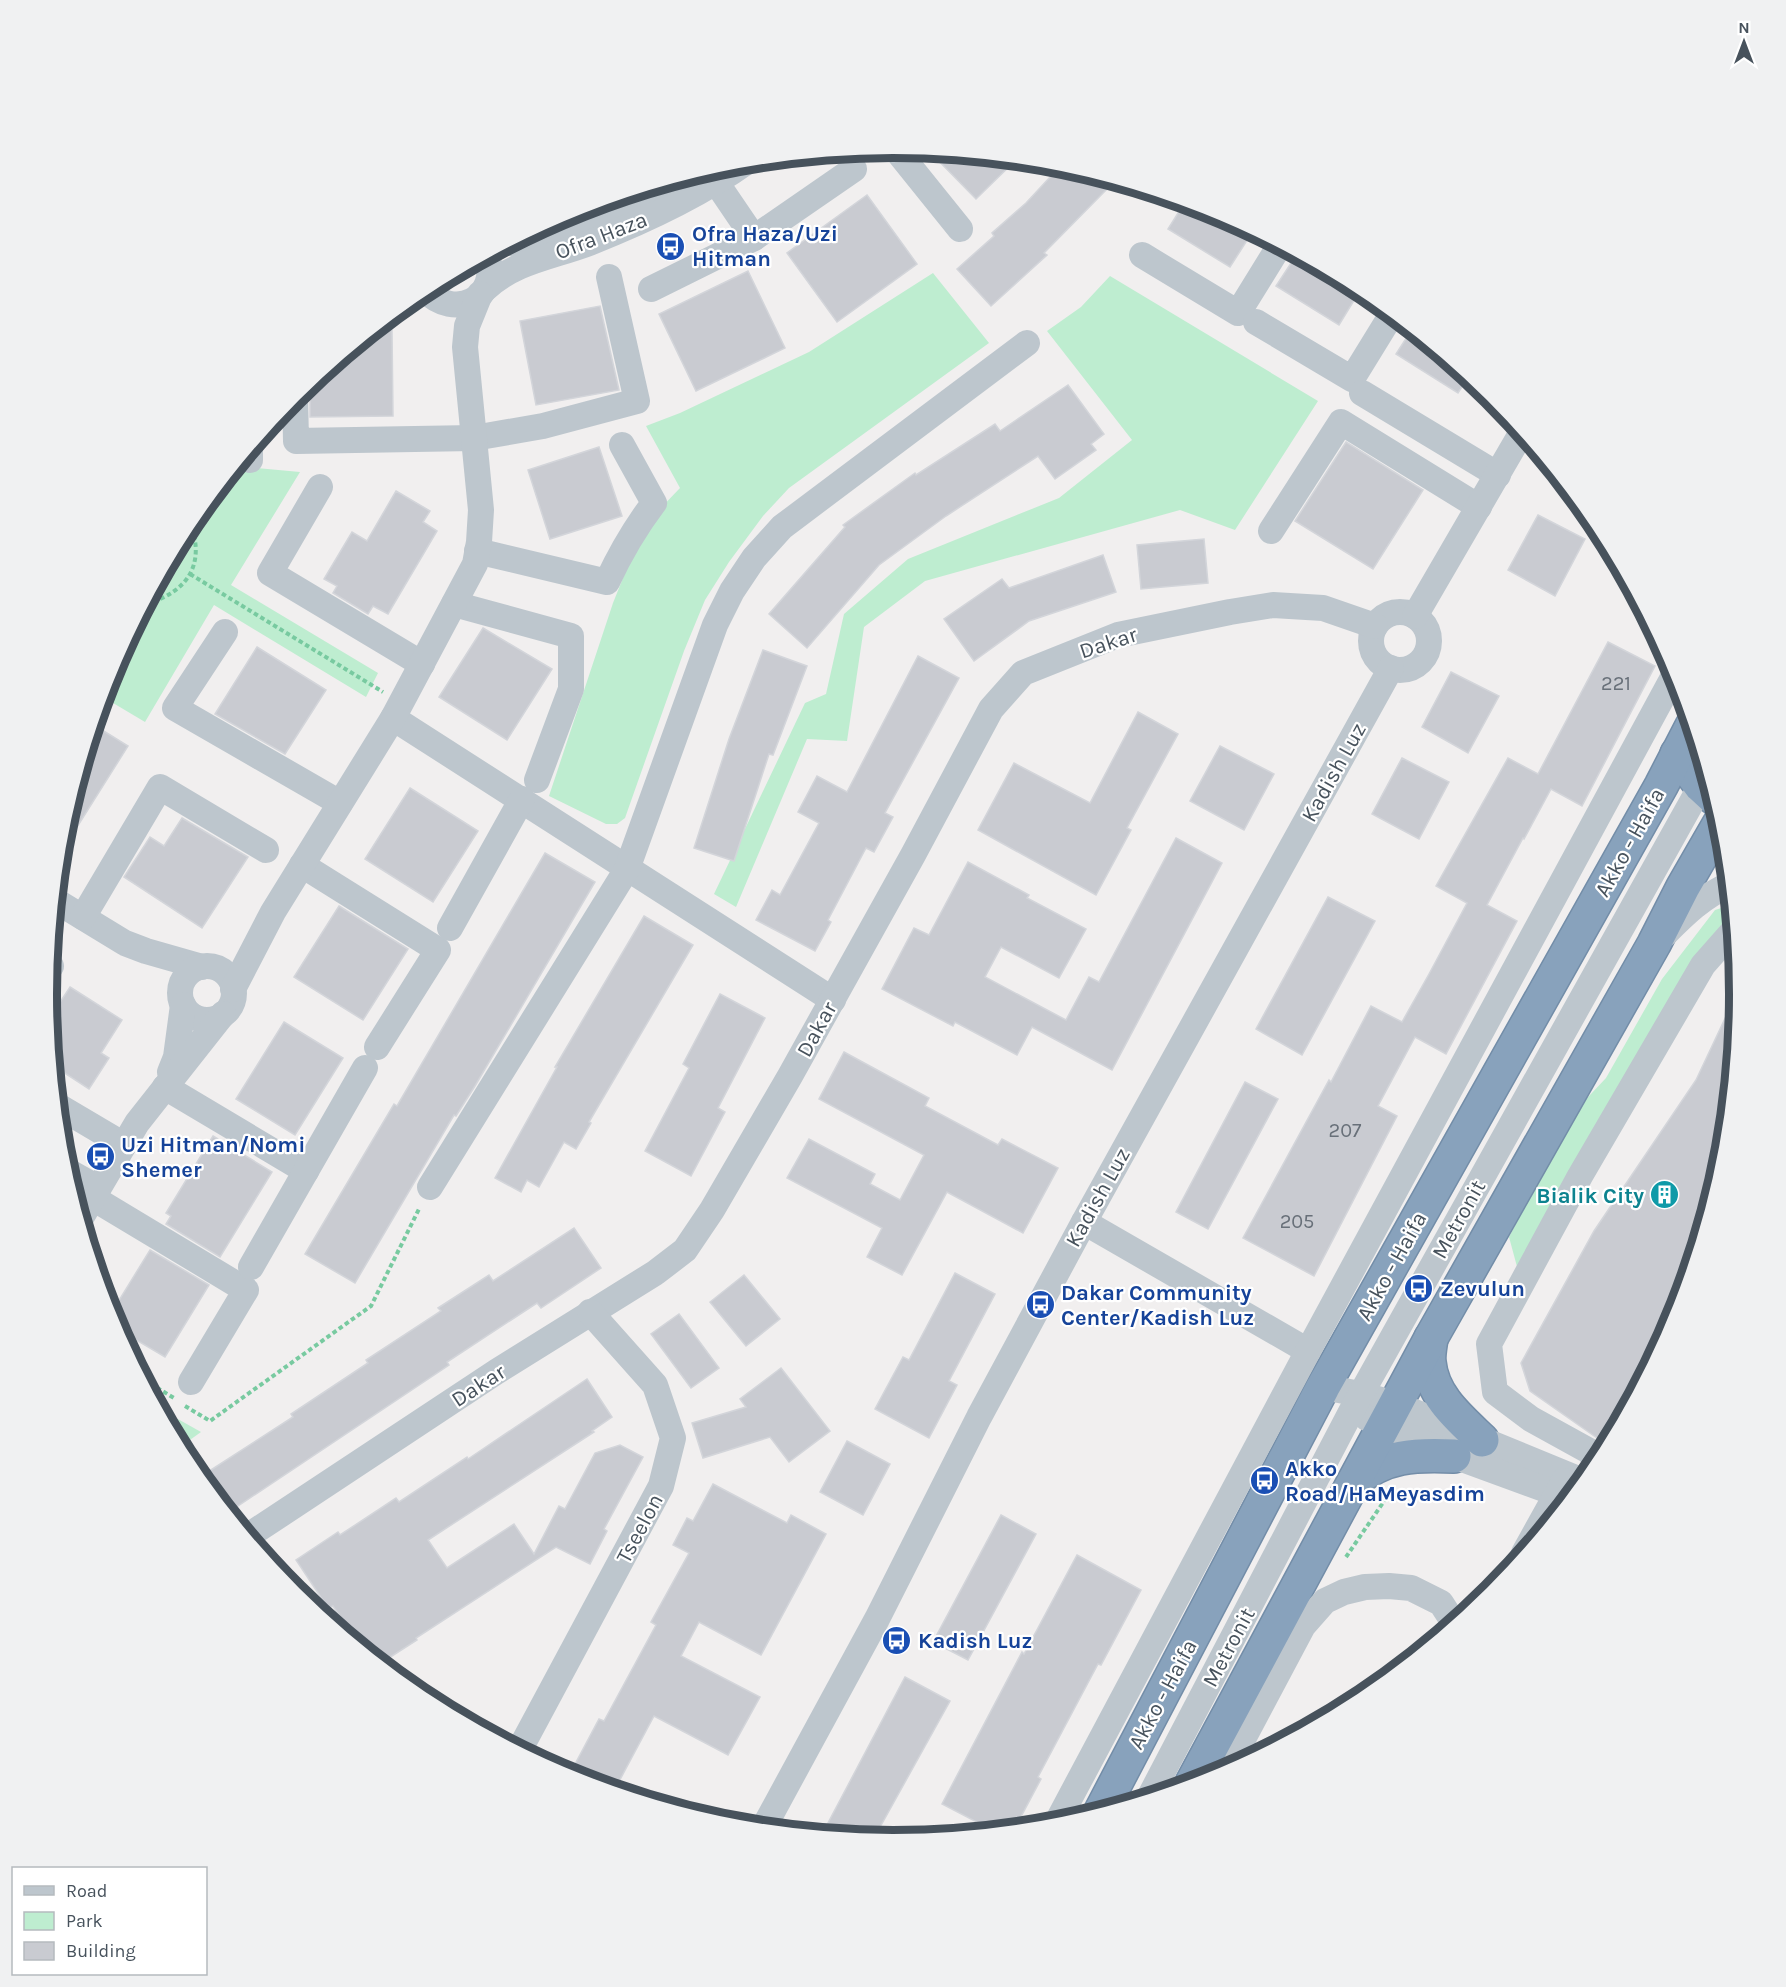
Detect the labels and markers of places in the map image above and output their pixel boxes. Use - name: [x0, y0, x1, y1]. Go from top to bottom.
- place label: Ofra Haza/Uzi Hitman: [692, 221, 838, 272]
- bus stop icon: Ofra Haza/Uzi Hitman: [655, 230, 687, 262]
- place label: Uzi Hitman/Nomi Shemer: [121, 1132, 305, 1183]
- bus stop icon: Uzi Hitman/Nomi Shemer: [84, 1141, 116, 1173]
- building icon: Bialik City: [1649, 1179, 1681, 1211]
- place label: Bialik City: [1536, 1183, 1644, 1209]
- bus stop icon: Zevulun: [1403, 1272, 1435, 1304]
- place label: Zevulun: [1440, 1276, 1525, 1302]
- place label: Dakar Community Center/Kadish Luz: [1061, 1280, 1254, 1331]
- bus stop icon: Dakar Community Center/Kadish Luz: [1024, 1289, 1056, 1321]
- place label: Akko Road/HaMeyasdim: [1285, 1456, 1485, 1507]
- bus stop icon: Akko Road/HaMeyasdim: [1248, 1465, 1280, 1497]
- bus stop icon: Kadish Luz: [881, 1624, 913, 1656]
- place label: Kadish Luz: [918, 1628, 1032, 1654]

